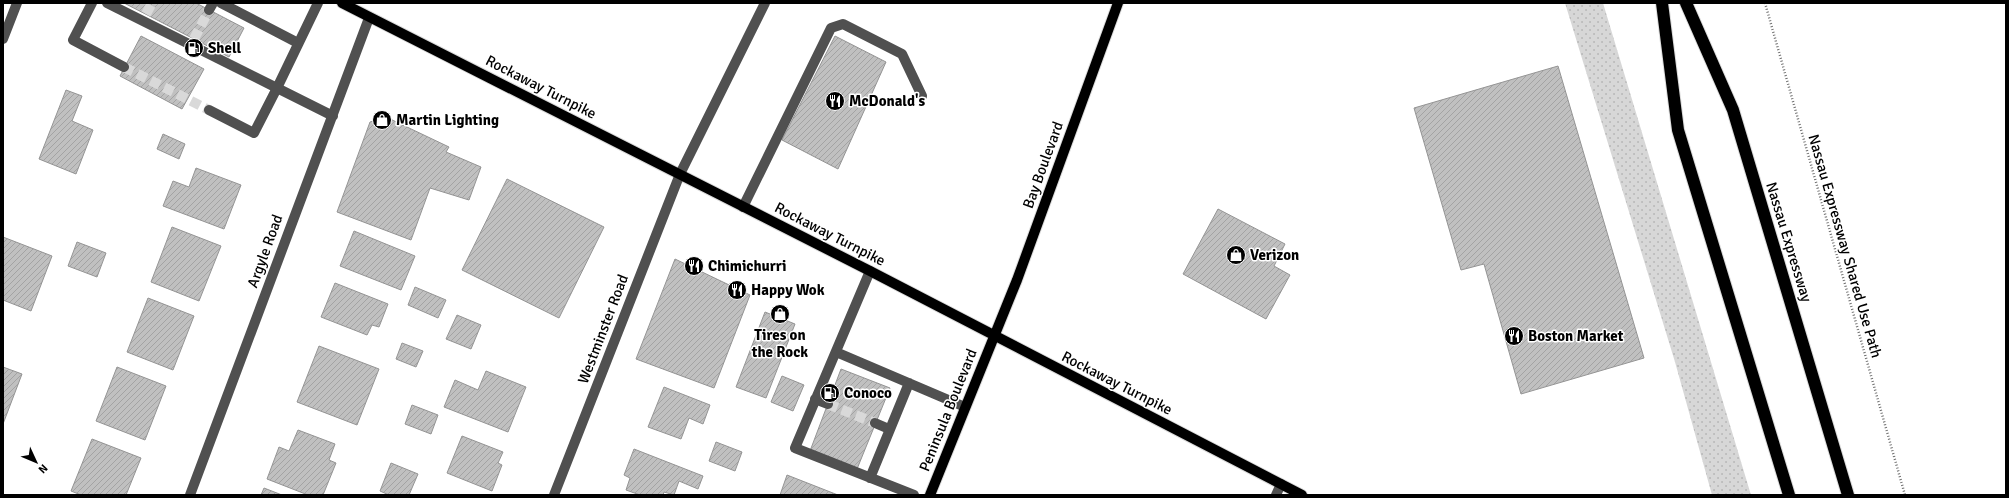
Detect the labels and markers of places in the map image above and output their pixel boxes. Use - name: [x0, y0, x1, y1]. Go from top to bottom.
- fuel station icon: Shell: [183, 37, 205, 59]
- place label: Shell: [208, 39, 241, 57]
- restaurant icon: McDonald's: [824, 90, 846, 112]
- place label: McDonald's: [849, 92, 926, 110]
- shop icon: Martin Lighting: [371, 109, 393, 131]
- place label: Martin Lighting: [396, 111, 499, 129]
- shop icon: Verizon: [1225, 244, 1247, 266]
- place label: Verizon: [1250, 246, 1299, 264]
- restaurant icon: Chimichurri: [683, 255, 705, 277]
- place label: Chimichurri: [708, 257, 787, 275]
- restaurant icon: Happy Wok: [726, 279, 748, 301]
- place label: Happy Wok: [751, 281, 825, 299]
- shop icon: Tires on the Rock: [769, 303, 791, 325]
- restaurant icon: Boston Market: [1503, 325, 1525, 347]
- place label: Tires on the Rock: [751, 326, 808, 361]
- place label: Boston Market: [1528, 327, 1624, 345]
- fuel station icon: Conoco: [819, 382, 841, 404]
- place label: Conoco: [844, 384, 892, 402]

